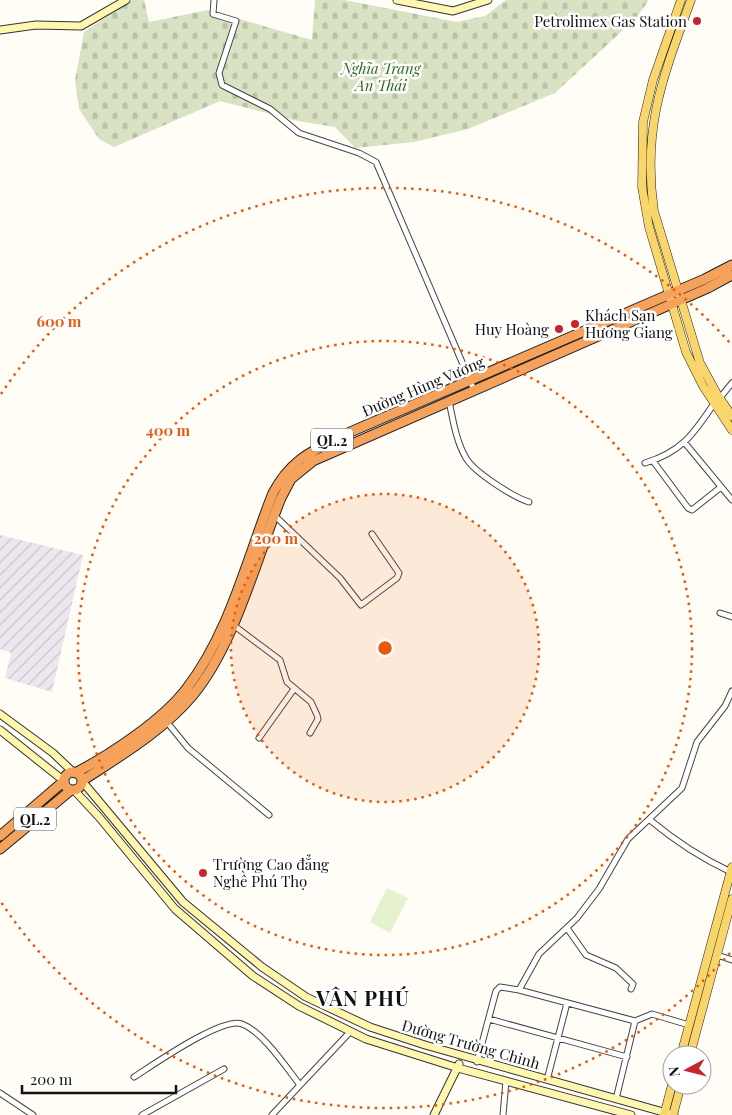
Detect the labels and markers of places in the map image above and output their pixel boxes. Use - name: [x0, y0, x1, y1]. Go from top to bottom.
- place label: Petrolimex Gas Station: [534, 11, 687, 31]
- marker: Petrolimex Gas Station: [691, 15, 703, 27]
- place label: Khách Sạn Hương Giang: [585, 305, 673, 342]
- marker: Khách Sạn Hương Giang: [569, 318, 581, 330]
- place label: Huy Hoàng: [475, 319, 549, 339]
- marker: Huy Hoàng: [553, 323, 565, 335]
- centre of rings: [376, 639, 394, 657]
- place label: Trường Cao đẳng Nghề Phú Thọ: [213, 854, 329, 891]
- marker: Trường Cao đẳng Nghề Phú Thọ: [197, 867, 209, 879]

